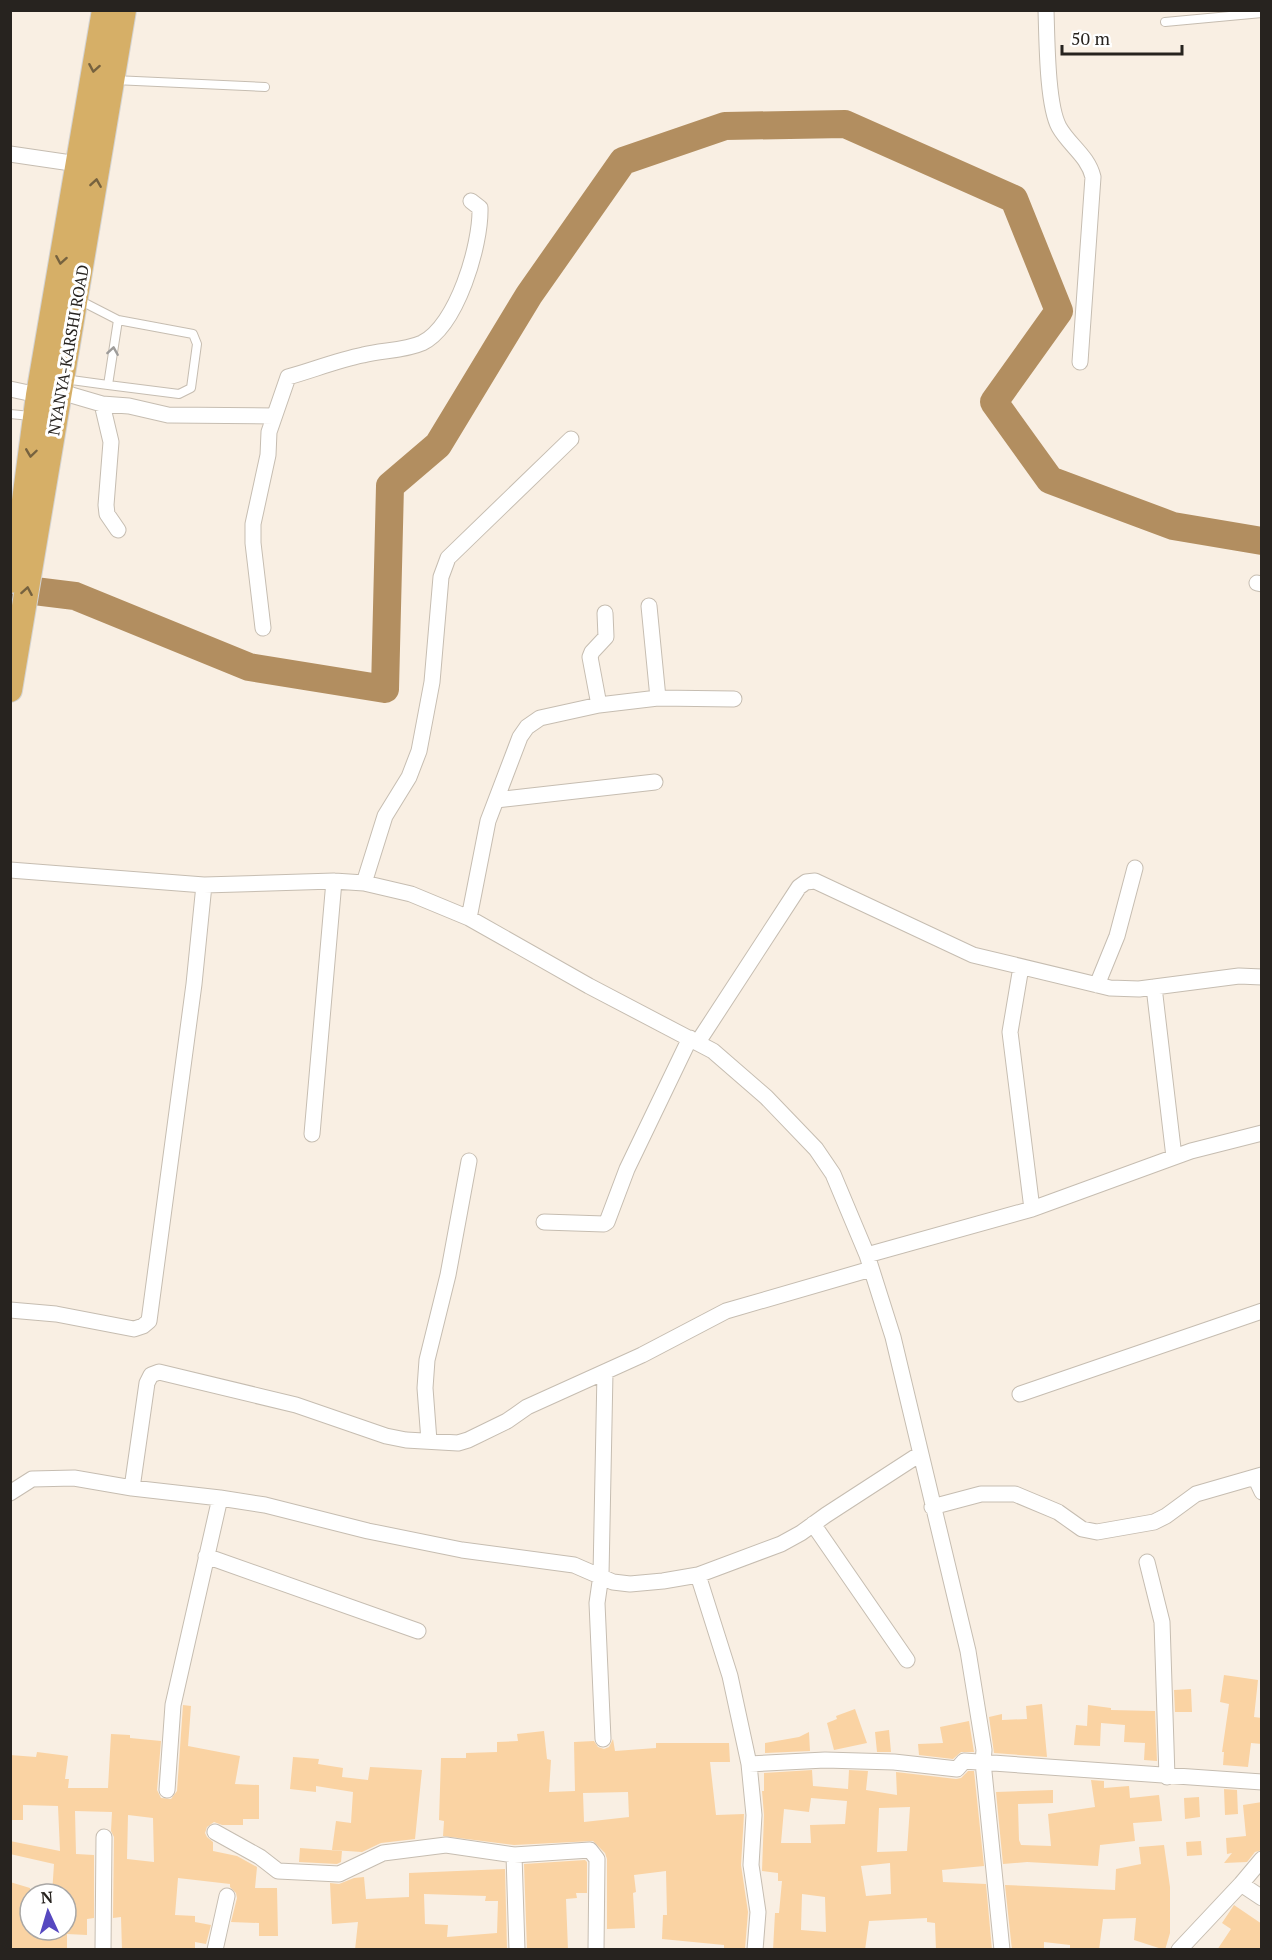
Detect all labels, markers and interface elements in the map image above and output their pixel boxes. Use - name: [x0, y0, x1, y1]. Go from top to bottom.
- scale bar: [1062, 18, 1182, 56]
- text: 50 m: [1071, 26, 1111, 50]
- one-way arrow: [88, 63, 101, 73]
- one-way arrow: [89, 178, 101, 188]
- one-way arrow: [56, 256, 68, 265]
- street label: NYANYA-KARSHI ROAD: [42, 263, 94, 437]
- one-way arrow: [106, 347, 118, 356]
- one-way arrow: [25, 448, 37, 458]
- one-way arrow: [20, 586, 33, 596]
- north arrow: [18, 1882, 78, 1942]
- text: N: [40, 1886, 54, 1908]

